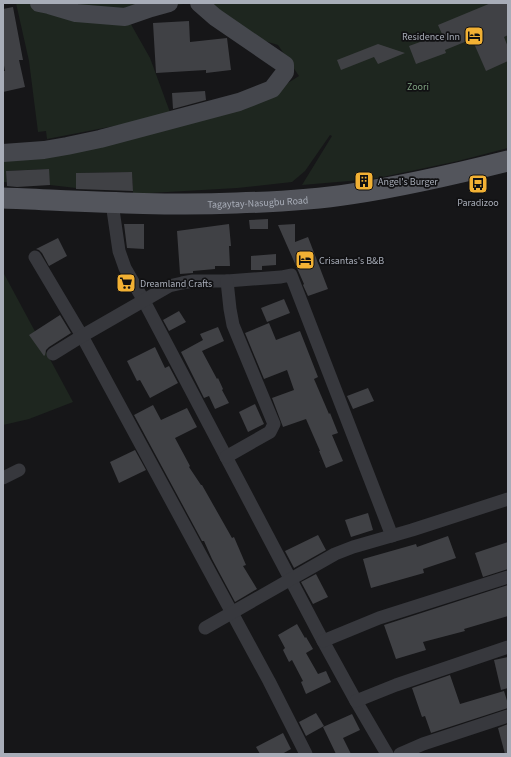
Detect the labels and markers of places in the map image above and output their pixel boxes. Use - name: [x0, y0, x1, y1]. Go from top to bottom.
- hotel icon: Residence Inn: [463, 25, 485, 47]
- place label: Residence Inn: [402, 30, 460, 44]
- building icon: Angel's Burger: [353, 170, 375, 192]
- bus stop icon: Paradizoo: [467, 173, 489, 195]
- place label: Angel's Burger: [378, 175, 438, 189]
- place label: Paradizoo: [457, 196, 499, 210]
- hotel icon: Crisantas's B&B: [294, 249, 316, 271]
- place label: Crisantas's B&B: [319, 254, 384, 268]
- supermarket icon: Dreamland Crafts: [115, 272, 137, 294]
- place label: Dreamland Crafts: [140, 277, 212, 291]

